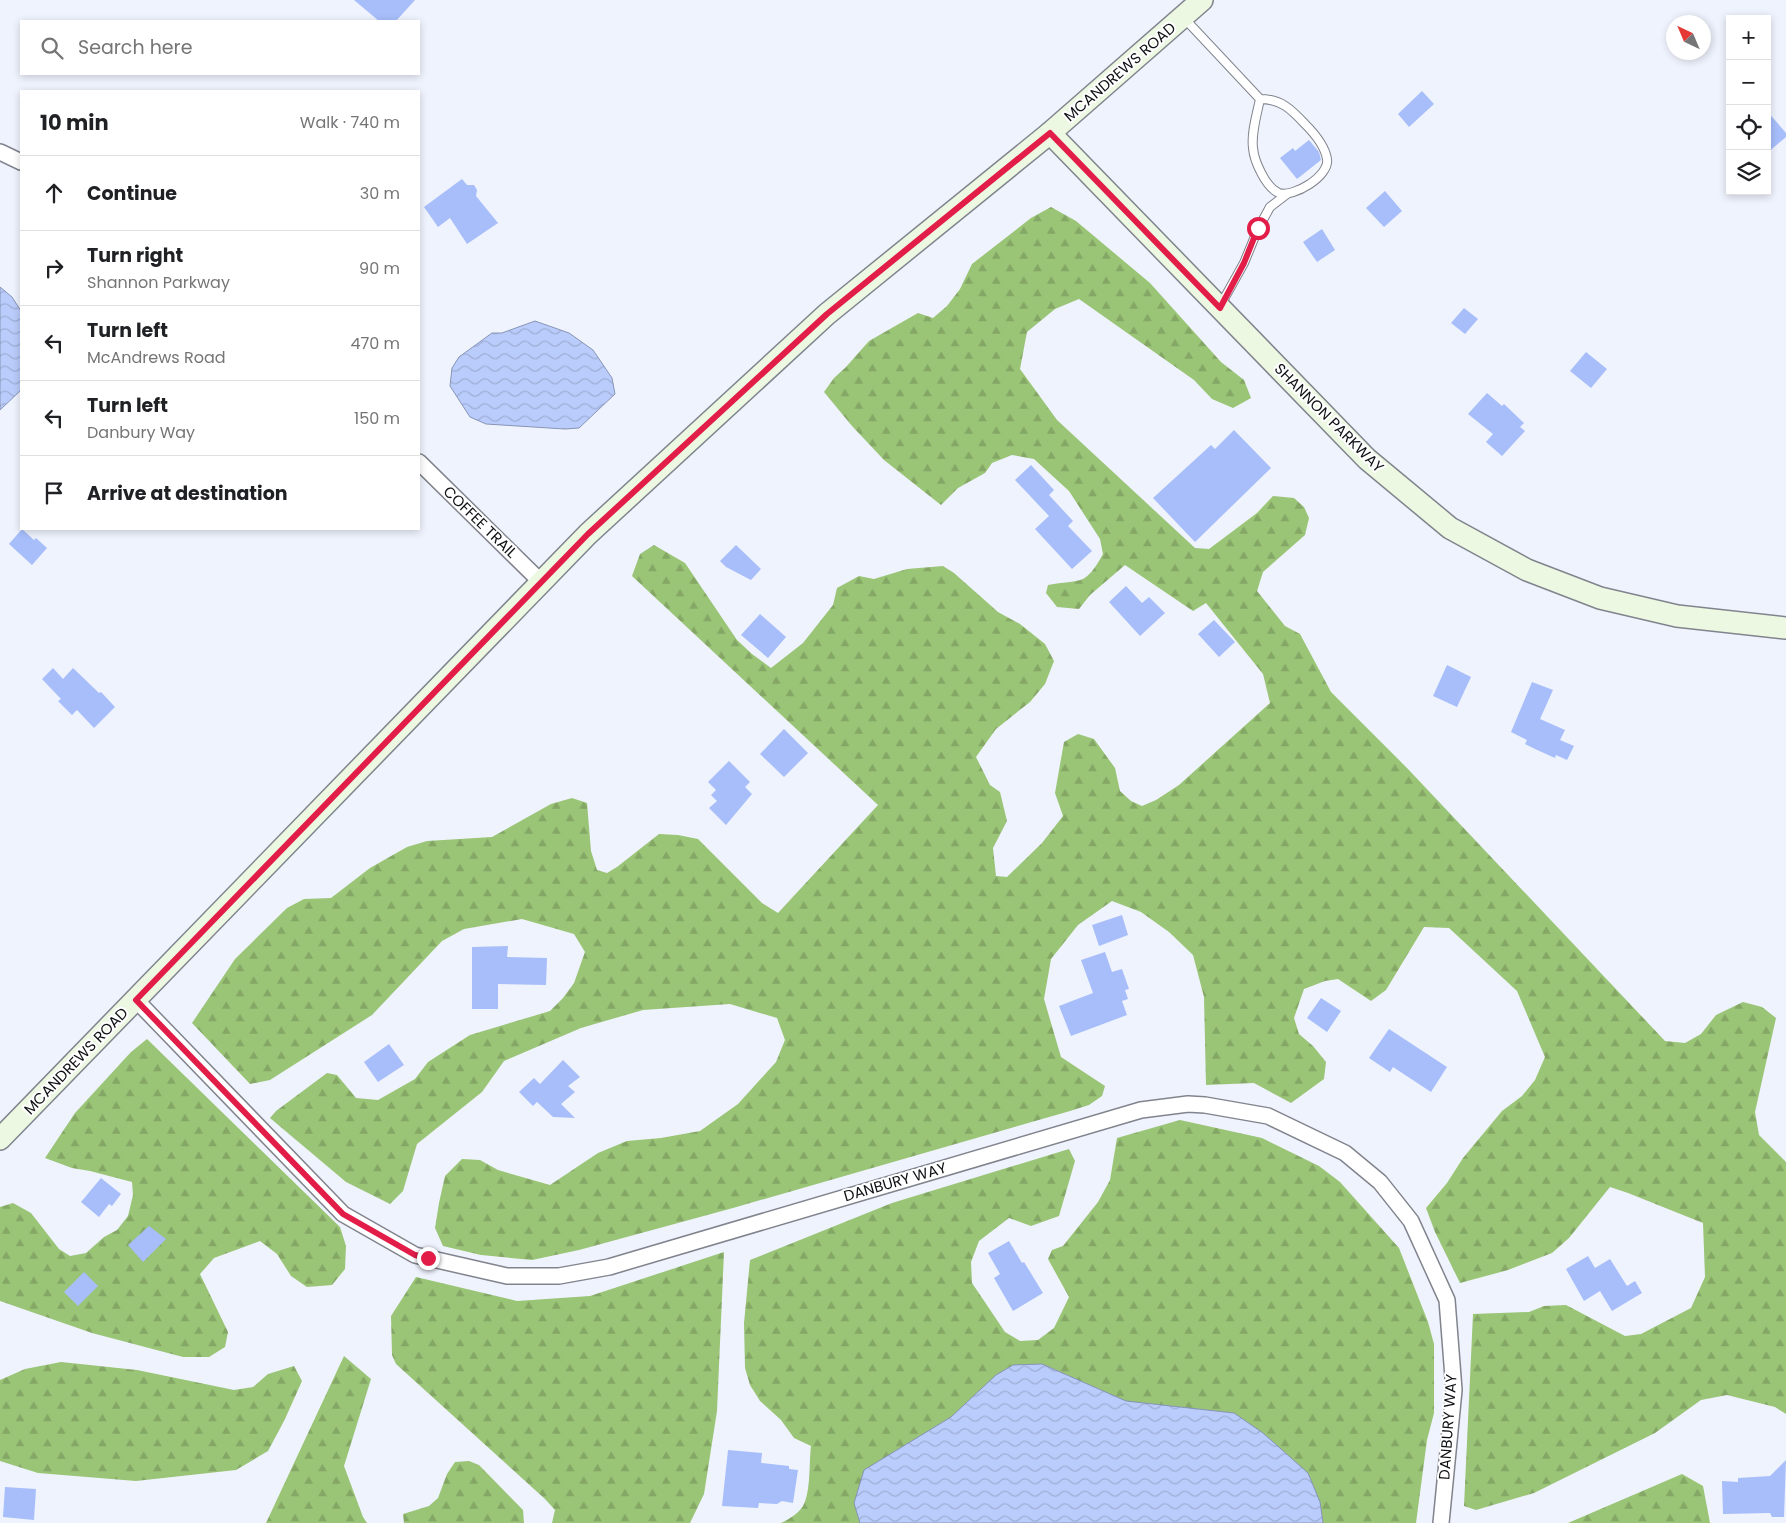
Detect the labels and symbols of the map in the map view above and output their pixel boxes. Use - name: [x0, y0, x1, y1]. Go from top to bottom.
- north arrow: [1666, 15, 1711, 60]
- street label: MCANDREWS ROAD: [1059, 17, 1180, 126]
- route start: [1247, 217, 1270, 240]
- street label: SHANNON PARKWAY: [1270, 358, 1389, 477]
- street label: COFFEE TRAIL: [439, 481, 522, 563]
- street label: MCANDREWS ROAD: [19, 1002, 132, 1119]
- street label: DANBURY WAY: [841, 1157, 949, 1206]
- route end: [417, 1247, 440, 1270]
- street label: DANBURY WAY: [1433, 1373, 1462, 1481]

